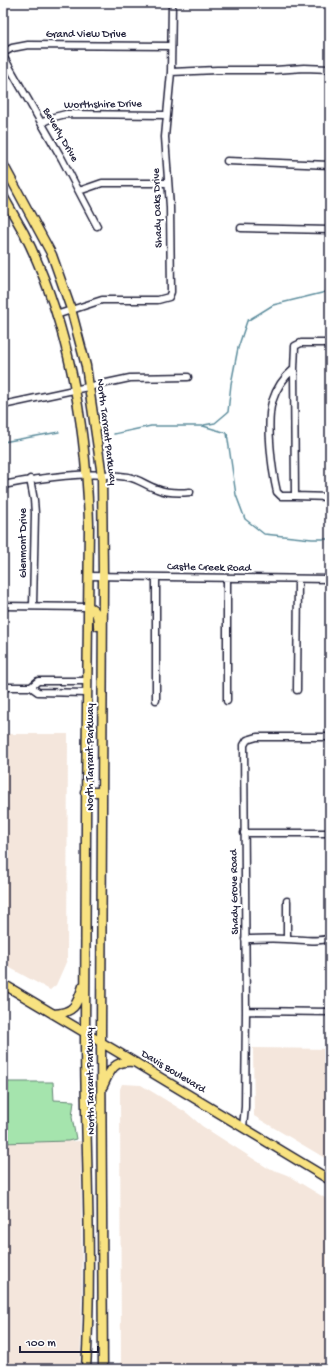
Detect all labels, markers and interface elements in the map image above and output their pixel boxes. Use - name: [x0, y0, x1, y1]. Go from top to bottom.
- street label: Grand View Drive: [46, 29, 127, 41]
- street label: Worthshire Drive: [64, 98, 142, 112]
- street label: Beverly Drive: [39, 105, 80, 164]
- street label: Shady Oaks Drive: [151, 168, 165, 248]
- street label: North Tarrant Parkway: [94, 378, 119, 487]
- street label: Glenmont Drive: [18, 508, 30, 578]
- street label: Castle Creek Road: [167, 561, 253, 575]
- street label: North Tarrant Parkway: [85, 703, 97, 811]
- street label: Shady Grove Road: [228, 848, 242, 935]
- street label: North Tarrant Parkway: [84, 1027, 98, 1135]
- street label: Davis Boulevard: [138, 1048, 209, 1097]
- scale bar: [20, 1328, 98, 1354]
- text: 100 m: [25, 1337, 56, 1351]

